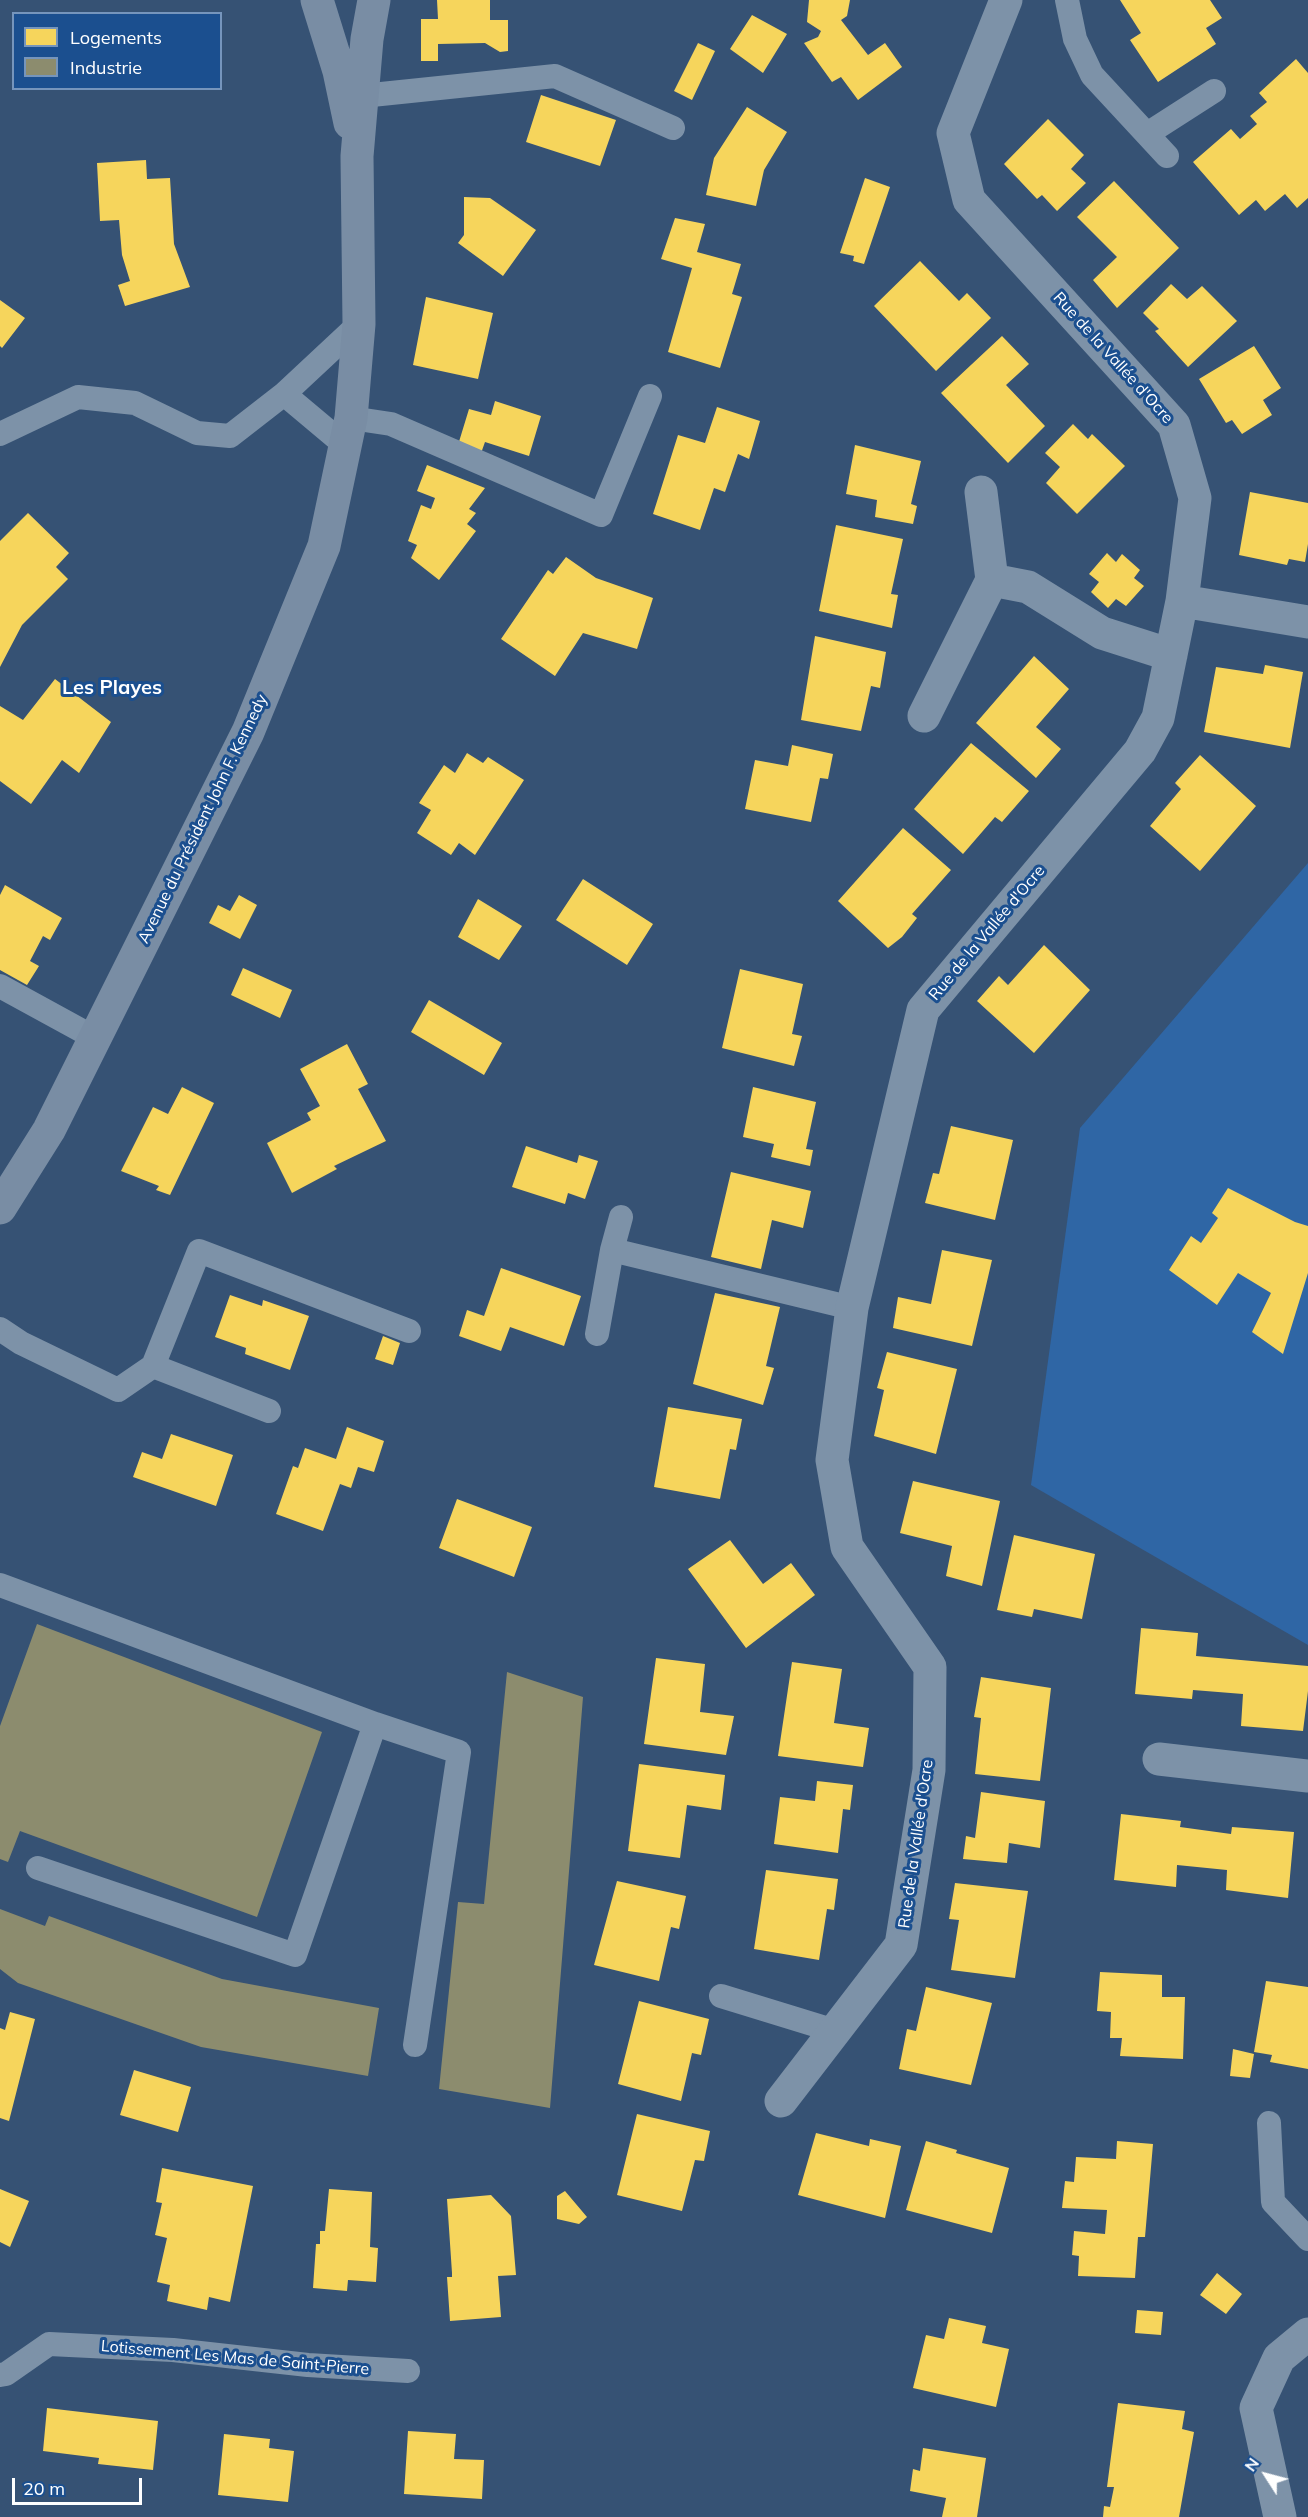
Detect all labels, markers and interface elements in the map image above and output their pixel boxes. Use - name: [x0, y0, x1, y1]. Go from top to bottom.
- legend: [12, 12, 222, 90]
- text: Logements: [70, 26, 162, 49]
- text: Industrie: [70, 56, 142, 79]
- street label: Rue de la Vallée d'Ocre: [1049, 288, 1177, 428]
- district label: Les Playes: [62, 676, 162, 700]
- street label: Avenue du Président John F. Kennedy: [134, 691, 272, 947]
- street label: Rue de la Vallée d'Ocre: [925, 862, 1049, 1004]
- street label: Rue de la Vallée d'Ocre: [895, 1758, 937, 1930]
- street label: Lotissement Les Mas de Saint-Pierre: [100, 2337, 370, 2379]
- north arrow: [1236, 2445, 1296, 2505]
- text: N: [1240, 2454, 1263, 2475]
- scale bar: [15, 2466, 146, 2504]
- text: 20 m: [23, 2477, 65, 2500]

